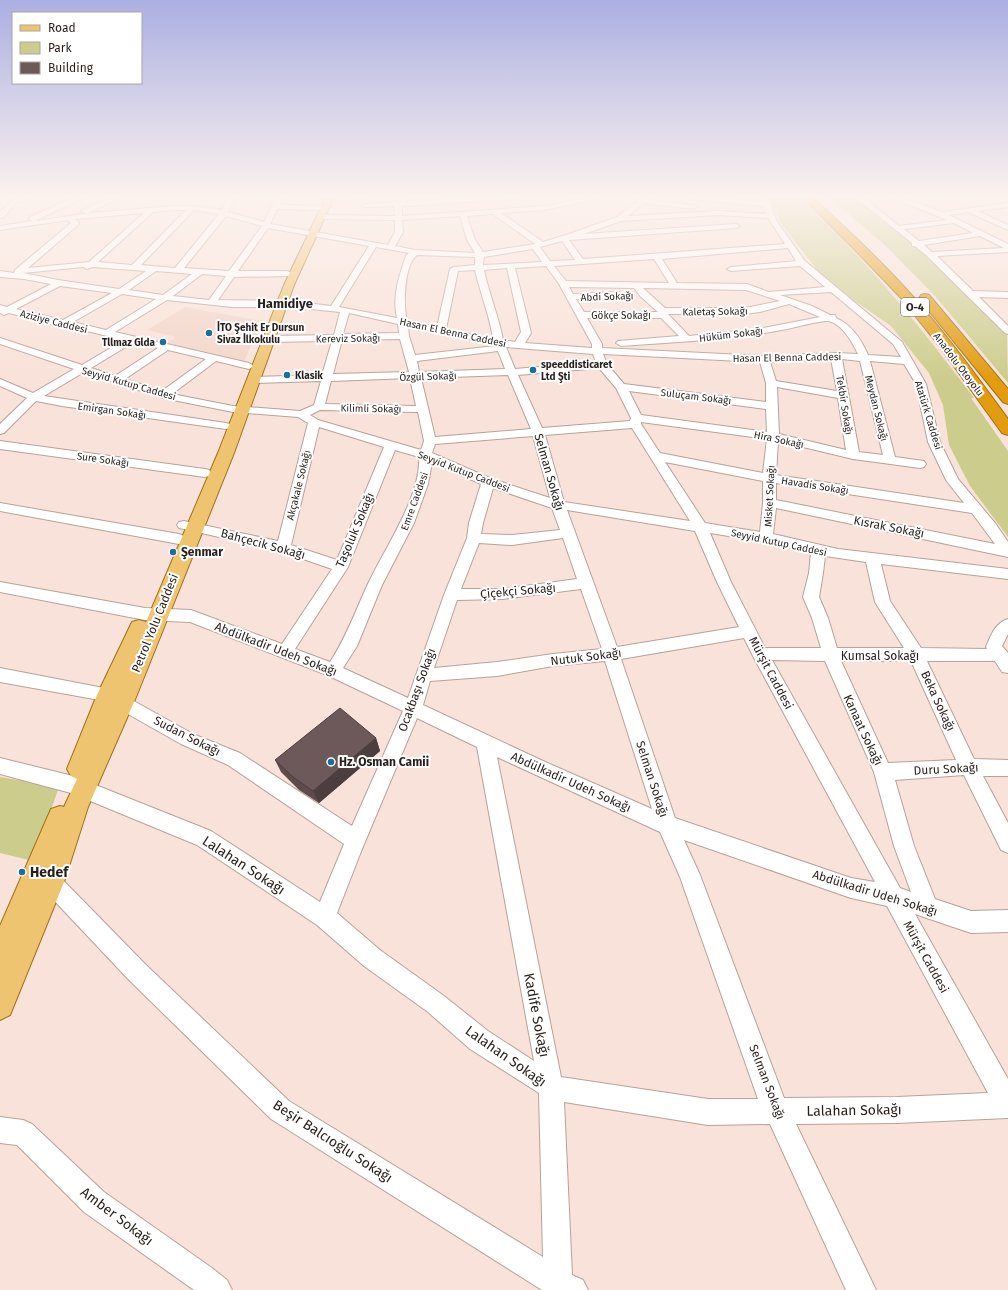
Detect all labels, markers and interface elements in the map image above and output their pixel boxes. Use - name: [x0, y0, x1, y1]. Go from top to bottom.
- legend: [12, 12, 142, 84]
- text: Road: [48, 21, 76, 35]
- text: Park: [48, 41, 72, 55]
- text: Building: [48, 61, 94, 75]
- street label: Abdi Sokağı: [580, 290, 634, 304]
- district label: Hamidiye: [257, 296, 313, 311]
- road number: O-4: [901, 298, 929, 316]
- street label: Kaletaş Sokağı: [682, 305, 748, 319]
- street label: Aziziye Caddesi: [19, 308, 89, 336]
- street label: Gökçe Sokağı: [591, 310, 651, 322]
- street label: Hasan El Benna Caddesi: [398, 316, 507, 350]
- place label: İTO Şehit Er Dursun Sivaz İlkokulu: [217, 321, 305, 346]
- street label: Hüküm Sokağı: [698, 325, 764, 345]
- marker: İTO Şehit Er Dursun Sivaz İlkokulu: [204, 328, 214, 338]
- street label: Anadolu Otoyolu: [931, 331, 986, 399]
- street label: Kereviz Sokağı: [316, 332, 380, 346]
- place label: Tllmaz Glda: [102, 337, 156, 349]
- marker: Tllmaz Glda: [158, 337, 168, 347]
- street label: Hasan El Benna Caddesi: [733, 351, 842, 365]
- place label: speeddisticaret Ltd Şti: [541, 359, 613, 383]
- street label: Seyyid Kutup Caddesi: [80, 365, 177, 403]
- marker: speeddisticaret Ltd Şti: [528, 365, 538, 375]
- street label: Özgül Sokağı: [399, 368, 457, 384]
- marker: Klasik: [282, 370, 292, 380]
- place label: Klasik: [295, 370, 323, 382]
- street label: Meydan Sokağı: [862, 374, 890, 443]
- street label: Tekbir Sokağı: [833, 375, 855, 436]
- street label: Atatürk Caddesi: [912, 379, 944, 451]
- street label: Suluçam Sokağı: [660, 387, 732, 407]
- street label: Emirgan Sokağı: [77, 400, 147, 422]
- street label: Kilimli Sokağı: [340, 402, 402, 416]
- street label: Hira Sokağı: [753, 429, 805, 451]
- street label: Selman Sokağı: [531, 432, 567, 512]
- street label: Akçakale Sokağı: [284, 449, 313, 522]
- street label: Seyyid Kutup Caddesi: [416, 449, 512, 495]
- street label: Sure Sokağı: [76, 450, 130, 470]
- street label: Misket Sokağı: [762, 465, 778, 527]
- street label: Emre Caddesi: [399, 470, 431, 532]
- street label: Havadis Sokağı: [780, 475, 849, 497]
- street label: Taşoluk Sokağı: [333, 490, 377, 570]
- street label: Kısrak Sokağı: [852, 513, 926, 541]
- street label: Bahçecik Sokağı: [219, 526, 307, 562]
- street label: Seyyid Kutup Caddesi: [730, 527, 828, 559]
- place label: Şenmar: [181, 545, 223, 560]
- marker: Şenmar: [168, 547, 178, 557]
- street label: Petrol Yolu Caddesi: [129, 572, 181, 674]
- street label: Çiçekçi Sokağı: [480, 581, 556, 601]
- street label: Abdülkadir Udeh Sokağı: [213, 619, 339, 679]
- street label: Mürşit Caddesi: [746, 634, 796, 712]
- street label: Ocakbaşı Sokağı: [395, 646, 439, 734]
- street label: Nutuk Sokağı: [550, 646, 622, 668]
- street label: Kumsal Sokağı: [841, 649, 919, 663]
- street label: Beka Sokağı: [918, 669, 958, 733]
- street label: Kanaat Sokağı: [840, 692, 886, 768]
- street label: Sudan Sokağı: [151, 713, 223, 759]
- street label: Selman Sokağı: [633, 739, 671, 819]
- street label: Abdülkadir Udeh Sokağı: [509, 749, 633, 815]
- place label: Hz. Osman Camii: [339, 755, 429, 769]
- marker: Hz. Osman Camii: [326, 757, 336, 767]
- street label: Duru Sokağı: [913, 760, 979, 778]
- street label: Lalahan Sokağı: [199, 832, 288, 898]
- place label: Hedef: [30, 864, 70, 881]
- marker: Hedef: [17, 867, 27, 877]
- street label: Abdülkadir Udeh Sokağı: [811, 867, 939, 919]
- street label: Mürşit Caddesi: [900, 918, 952, 996]
- street label: Kadife Sokağı: [520, 972, 553, 1059]
- street label: Lalahan Sokağı: [462, 1022, 550, 1091]
- street label: Selman Sokağı: [746, 1043, 788, 1121]
- street label: Beşir Balcıoğlu Sokağı: [270, 1096, 396, 1186]
- street label: Lalahan Sokağı: [806, 1101, 902, 1120]
- street label: Amber Sokağı: [77, 1184, 156, 1249]

